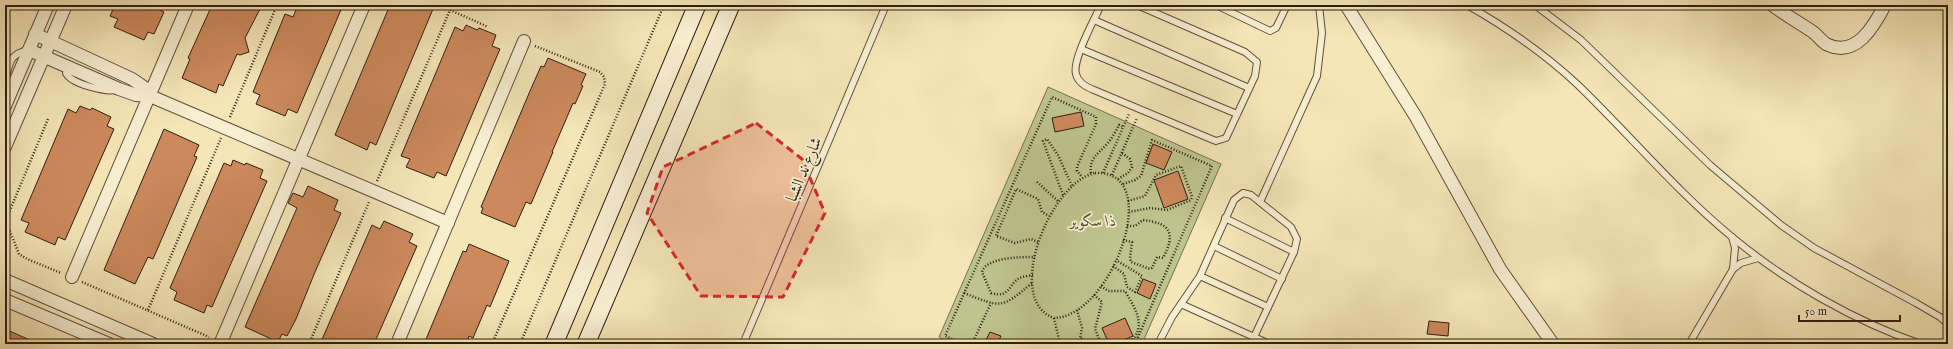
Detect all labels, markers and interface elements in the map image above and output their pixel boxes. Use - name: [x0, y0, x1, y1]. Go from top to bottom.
- street label: شارع ند الشبا: [782, 135, 829, 206]
- park label: ذا سكوير: [1069, 212, 1116, 232]
- scale bar: [1799, 297, 1900, 323]
- text: 50 m: [1805, 304, 1827, 319]

